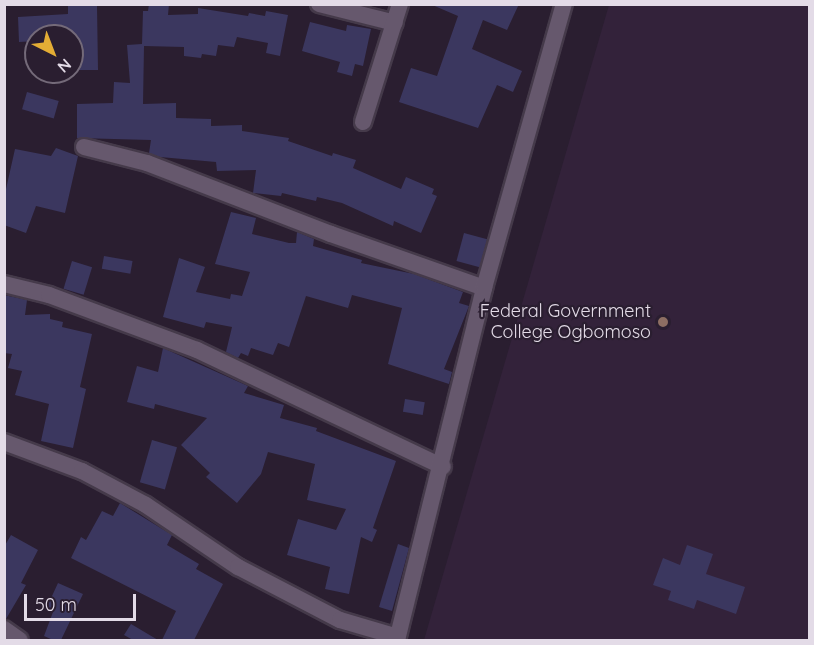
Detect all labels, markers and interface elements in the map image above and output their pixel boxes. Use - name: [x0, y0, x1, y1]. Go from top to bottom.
- north arrow: [24, 24, 84, 84]
- text: N: [54, 55, 76, 77]
- place label: Federal Government College Ogbomoso: [480, 301, 651, 344]
- marker: Federal Government College Ogbomoso: [656, 315, 670, 329]
- scale bar: [27, 582, 140, 620]
- text: 50 m: [35, 593, 77, 616]

